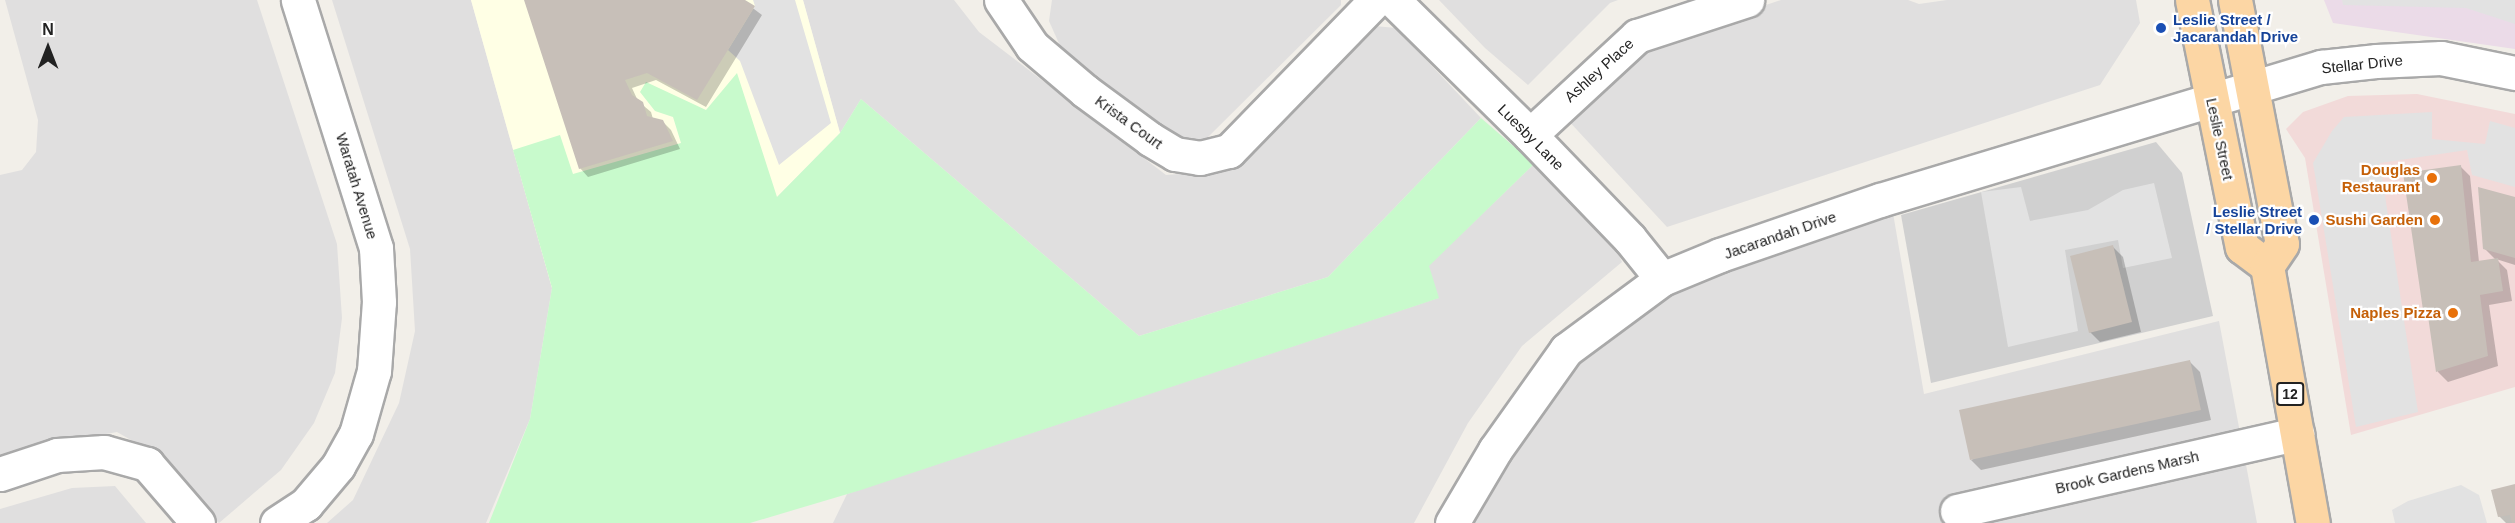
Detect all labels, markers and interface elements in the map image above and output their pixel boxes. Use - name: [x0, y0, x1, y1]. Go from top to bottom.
- place label: Leslie Street / Jacarandah Drive: [2173, 10, 2298, 45]
- north arrow: [18, 18, 78, 78]
- text: N: [42, 21, 54, 38]
- marker: Leslie Street / Jacarandah Drive: [2154, 21, 2168, 35]
- street label: Ashley Place: [1561, 34, 1637, 106]
- street label: Stellar Drive: [2320, 51, 2404, 77]
- street label: Krista Court: [1092, 91, 1166, 153]
- street label: Leslie Street: [2203, 96, 2237, 182]
- street label: Luesby Lane: [1494, 100, 1568, 174]
- street label: Waratah Avenue: [332, 130, 382, 242]
- place label: Douglas Restaurant: [2342, 160, 2420, 195]
- marker: Douglas Restaurant: [2425, 171, 2439, 185]
- place label: Leslie Street / Stellar Drive: [2206, 202, 2302, 237]
- street label: Jacarandah Drive: [1721, 207, 1839, 263]
- place label: Sushi Garden: [2325, 211, 2423, 229]
- marker: Leslie Street / Stellar Drive: [2307, 213, 2321, 227]
- marker: Sushi Garden: [2428, 213, 2442, 227]
- place label: Naples Pizza: [2350, 304, 2441, 322]
- marker: Naples Pizza: [2446, 306, 2460, 320]
- road number: 12: [2275, 383, 2305, 405]
- street label: Brook Gardens Marsh: [2053, 447, 2201, 497]

